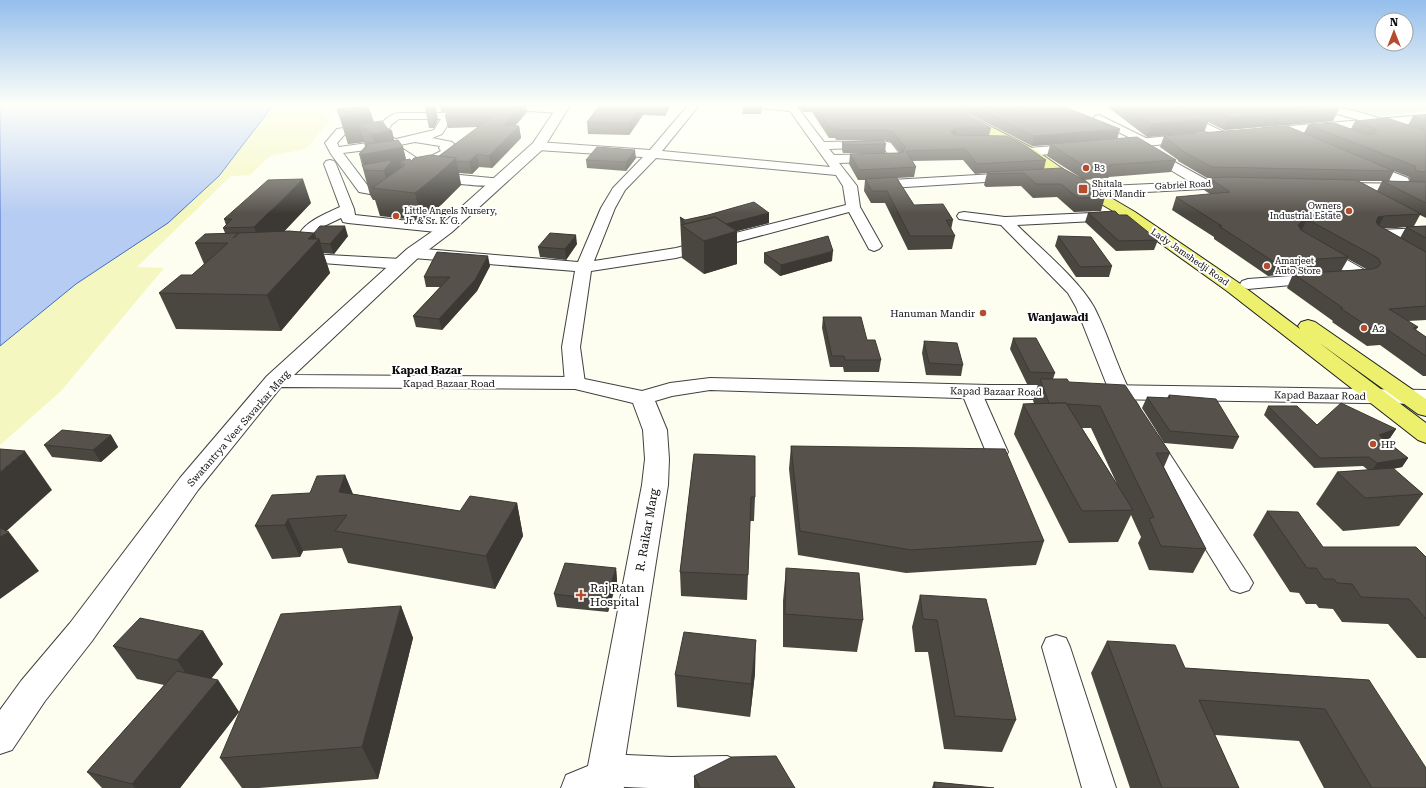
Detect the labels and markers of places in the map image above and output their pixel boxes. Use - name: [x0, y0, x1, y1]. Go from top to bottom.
- marker: B3: [1081, 163, 1091, 173]
- place label: B3: [1094, 163, 1105, 173]
- place label: Shitala Devi Mandir: [1092, 179, 1146, 199]
- marker: Shitala Devi Mandir: [1077, 183, 1089, 195]
- place label: Owners Industrial Estate: [1270, 201, 1341, 221]
- place label: Little Angels Nursery, Jr. & Sr. K. G.: [404, 206, 497, 226]
- marker: Owners Industrial Estate: [1344, 206, 1354, 216]
- marker: Little Angels Nursery, Jr. & Sr. K. G.: [391, 211, 401, 221]
- place label: Amarjeet Auto Store: [1275, 256, 1321, 276]
- marker: Amarjeet Auto Store: [1262, 261, 1272, 271]
- place label: Hanuman Mandir: [890, 308, 975, 319]
- marker: Hanuman Mandir: [978, 308, 988, 318]
- marker: A2: [1359, 323, 1369, 333]
- place label: A2: [1372, 323, 1385, 334]
- marker: HP: [1368, 439, 1378, 449]
- place label: HP: [1381, 439, 1396, 450]
- place label: Raj Ratan Hospital: [590, 581, 645, 609]
- marker: Raj Ratan Hospital: [575, 589, 587, 601]

